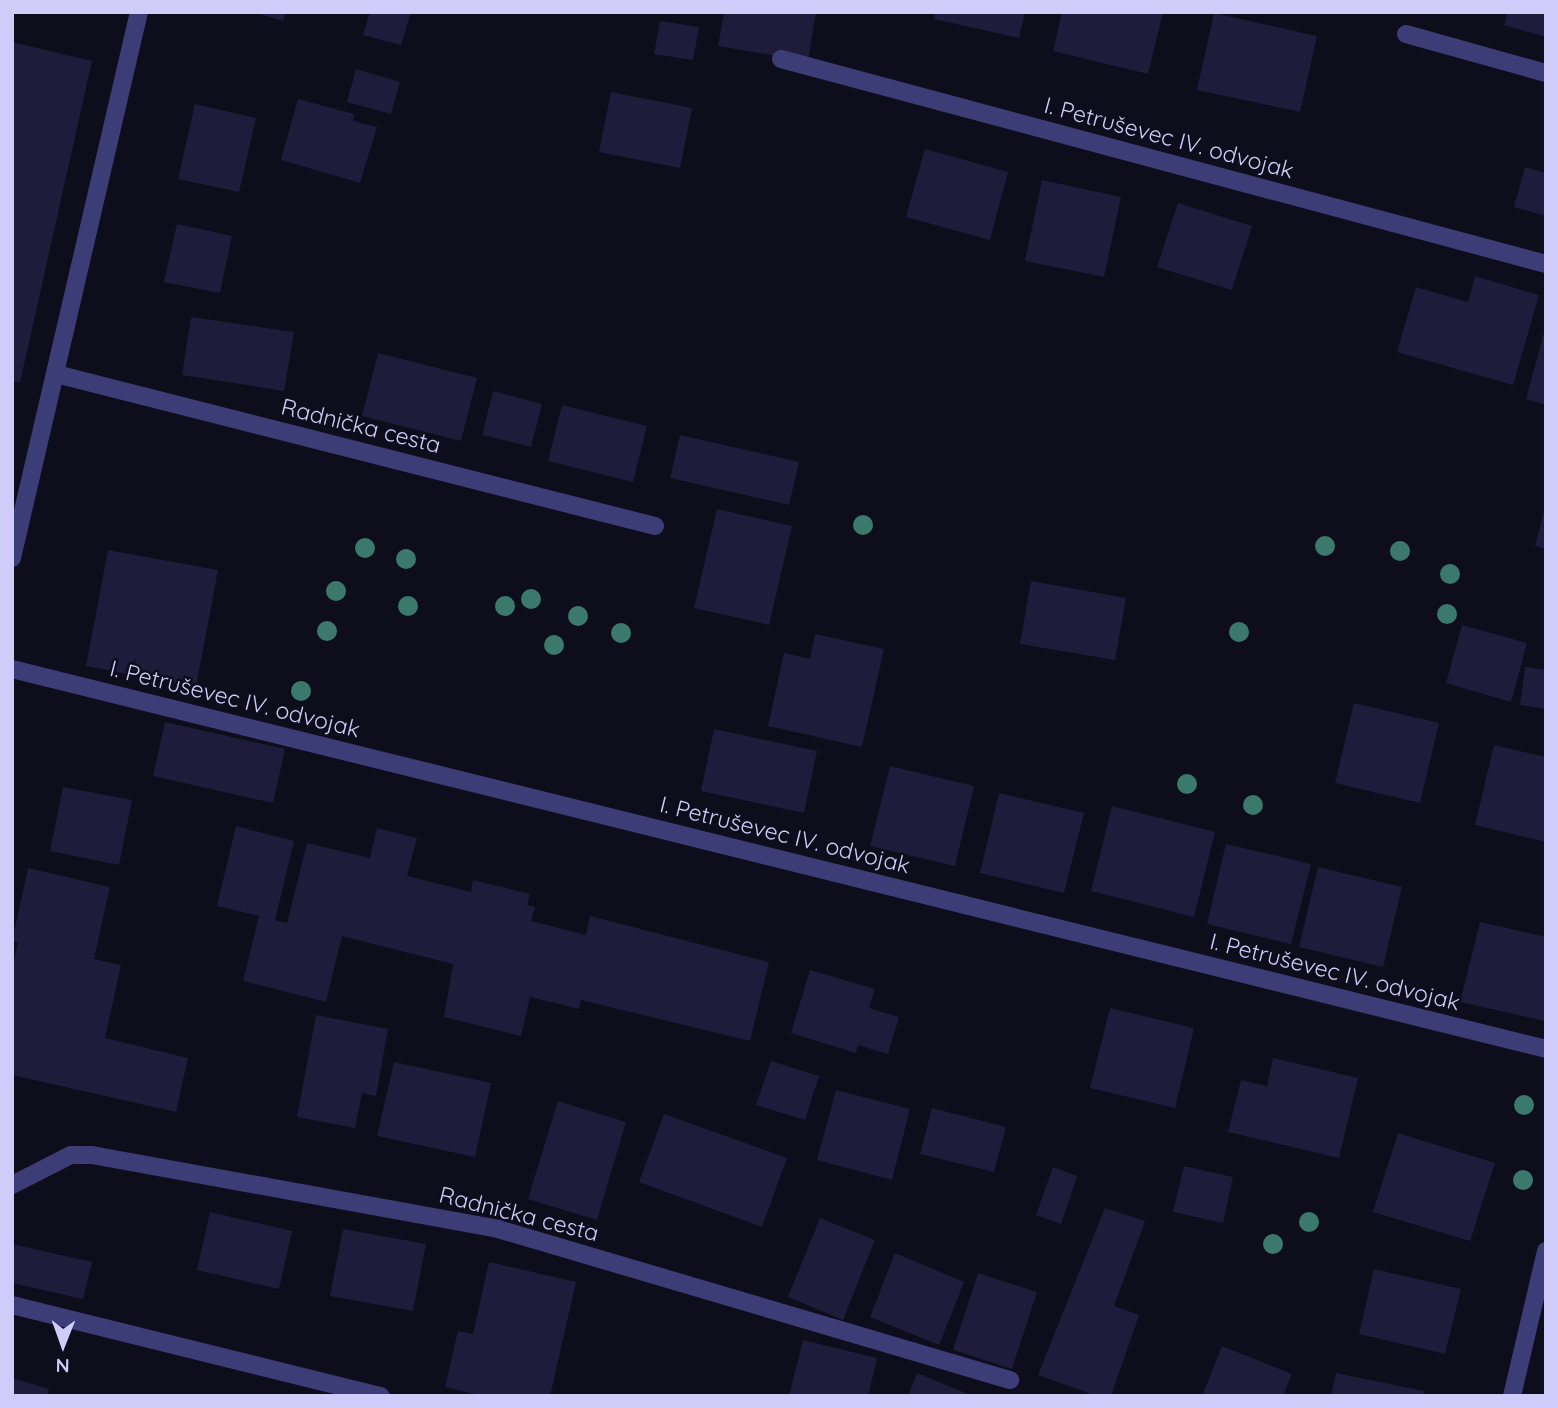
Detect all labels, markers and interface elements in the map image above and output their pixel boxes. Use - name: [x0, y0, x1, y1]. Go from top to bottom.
- street label: I. Petruševec IV. odvojak: [1041, 91, 1297, 185]
- street label: Radnička cesta: [278, 393, 444, 459]
- street label: I. Petruševec IV. odvojak: [107, 655, 363, 743]
- street label: I. Petruševec IV. odvojak: [657, 791, 913, 879]
- street label: I. Petruševec IV. odvojak: [1207, 928, 1463, 1016]
- street label: Radnička cesta: [436, 1181, 602, 1247]
- north arrow: [28, 1310, 98, 1380]
- text: N: [55, 1354, 70, 1378]

